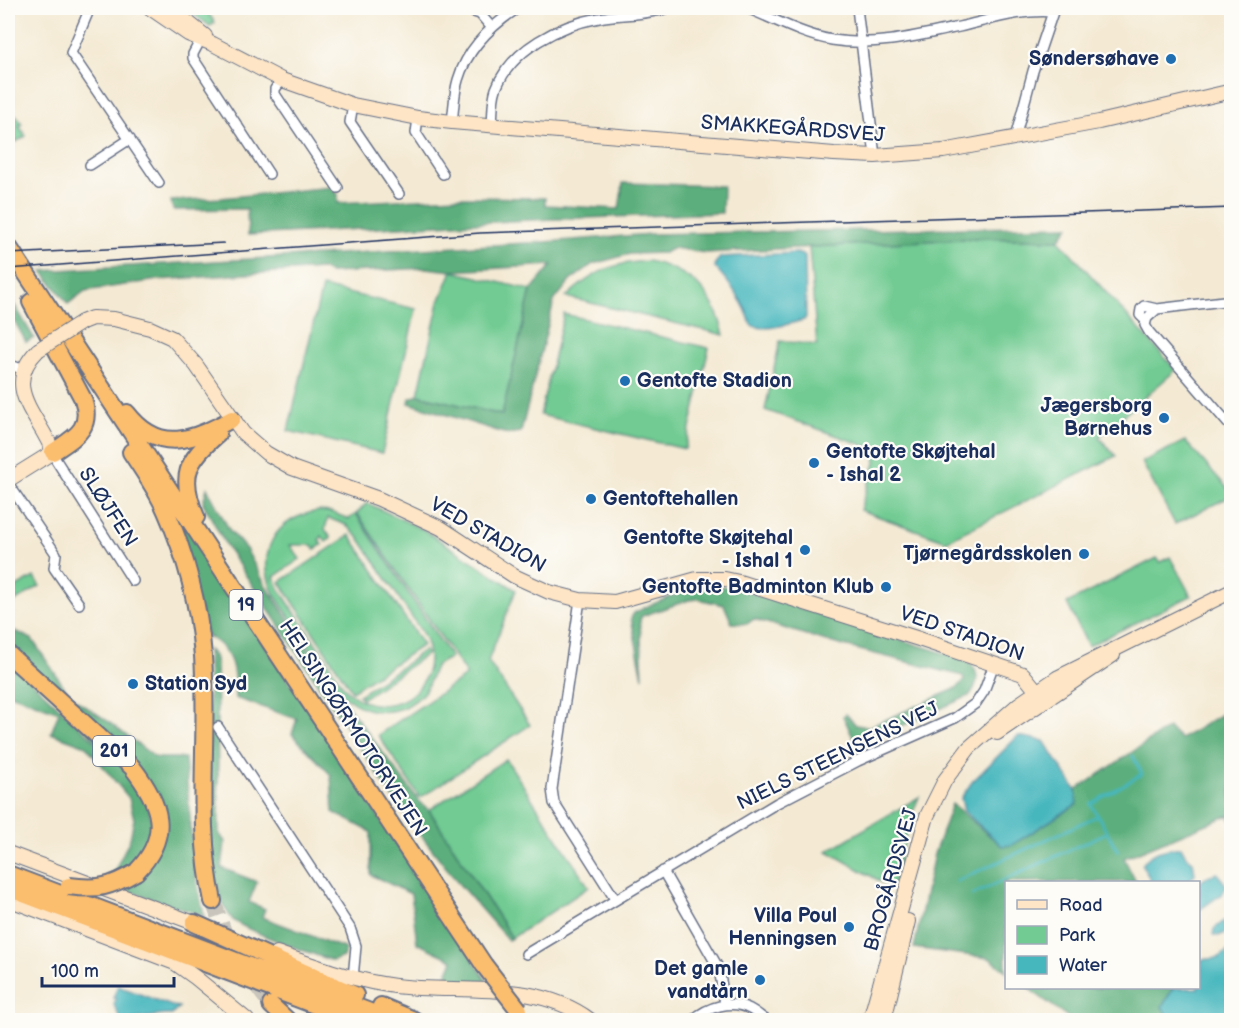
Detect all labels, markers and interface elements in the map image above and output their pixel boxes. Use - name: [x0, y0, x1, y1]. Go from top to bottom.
- place label: Søndersøhave: [1029, 47, 1159, 71]
- marker: Søndersøhave: [1164, 52, 1178, 66]
- street label: SMAKKEGÅRDSVEJ: [700, 109, 886, 147]
- place label: Gentofte Stadion: [637, 369, 792, 393]
- marker: Gentofte Stadion: [618, 374, 632, 388]
- place label: Jægersborg Børnehus: [1041, 394, 1152, 441]
- marker: Jægersborg Børnehus: [1157, 411, 1171, 425]
- place label: Gentofte Skøjtehal - Ishal 2: [826, 440, 996, 487]
- marker: Gentofte Skøjtehal - Ishal 2: [807, 456, 821, 470]
- street label: SLØJFEN: [74, 463, 142, 551]
- place label: Gentoftehallen: [603, 487, 738, 511]
- street label: VED STADION: [426, 492, 550, 578]
- marker: Gentoftehallen: [584, 492, 598, 506]
- place label: Gentofte Skøjtehal - Ishal 1: [623, 526, 793, 573]
- place label: Tjørnegårdsskolen: [903, 542, 1072, 566]
- marker: Gentofte Skøjtehal - Ishal 1: [798, 543, 812, 557]
- marker: Tjørnegårdsskolen: [1077, 547, 1091, 561]
- place label: Gentofte Badminton Klub: [642, 575, 874, 599]
- marker: Gentofte Badminton Klub: [879, 580, 893, 594]
- road number: 19: [230, 590, 262, 620]
- street label: VED STADION: [897, 601, 1027, 667]
- street label: HELSINGØRMOTORVEJEN: [274, 615, 432, 841]
- place label: Station Syd: [145, 672, 247, 696]
- marker: Station Syd: [126, 677, 140, 691]
- street label: NIELS STEENSENS VEJ: [733, 697, 943, 815]
- road number: 201: [93, 736, 135, 766]
- street label: BROGÅRDSVEJ: [857, 805, 923, 954]
- legend: [1005, 881, 1200, 989]
- text: Road: [1059, 895, 1103, 916]
- place label: Villa Poul Henningsen: [728, 904, 837, 951]
- marker: Villa Poul Henningsen: [842, 920, 856, 934]
- text: Park: [1059, 925, 1095, 946]
- scale bar: [42, 950, 174, 988]
- text: Water: [1059, 955, 1107, 976]
- place label: Det gamle vandtårn: [654, 957, 748, 1004]
- text: 100 m: [51, 961, 99, 982]
- marker: Det gamle vandtårn: [753, 973, 767, 987]

